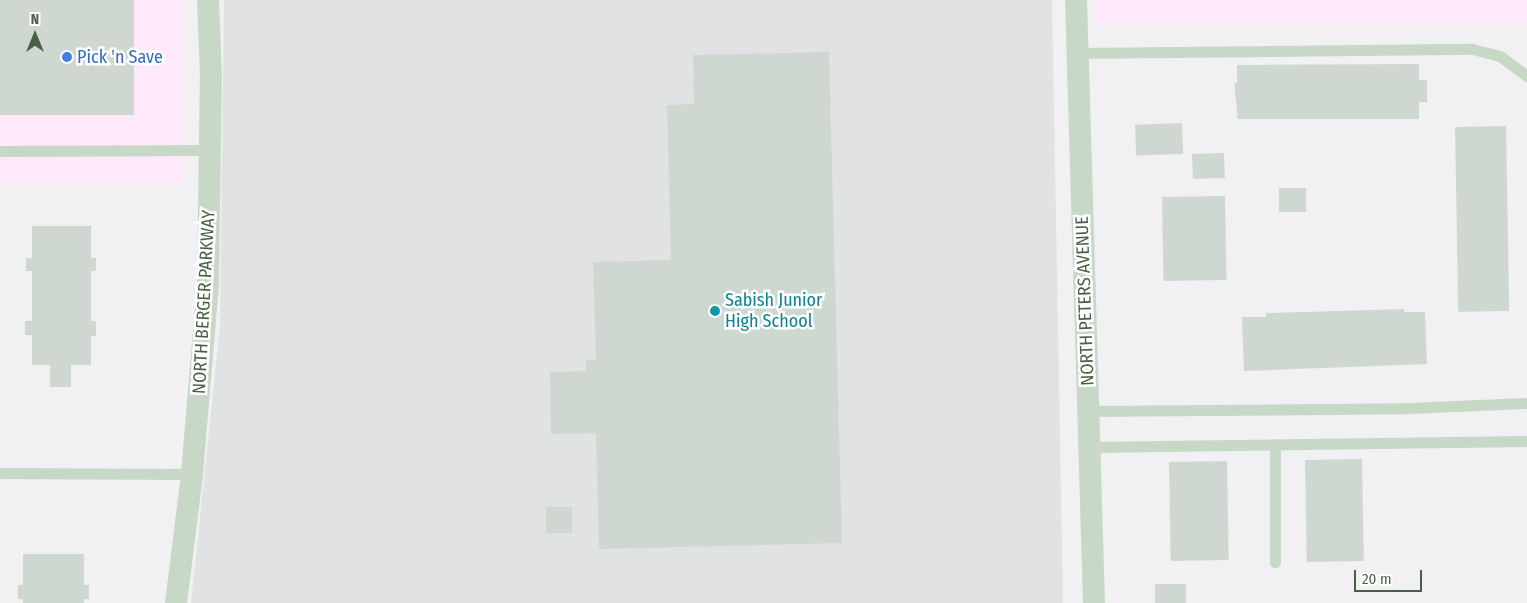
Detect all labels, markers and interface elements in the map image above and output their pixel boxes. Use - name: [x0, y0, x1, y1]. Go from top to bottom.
- north arrow: [10, 10, 60, 60]
- text: N: [31, 11, 39, 28]
- place label: Pick 'n Save: [77, 46, 163, 68]
- marker: Pick 'n Save: [61, 51, 73, 63]
- street label: NORTH BERGER PARKWAY: [188, 210, 220, 394]
- street label: NORTH PETERS AVENUE: [1071, 216, 1099, 386]
- place label: Sabish Junior High School: [725, 290, 822, 332]
- marker: Sabish Junior High School: [709, 305, 721, 317]
- scale bar: [1357, 560, 1424, 592]
- text: 20 m: [1362, 570, 1392, 588]

